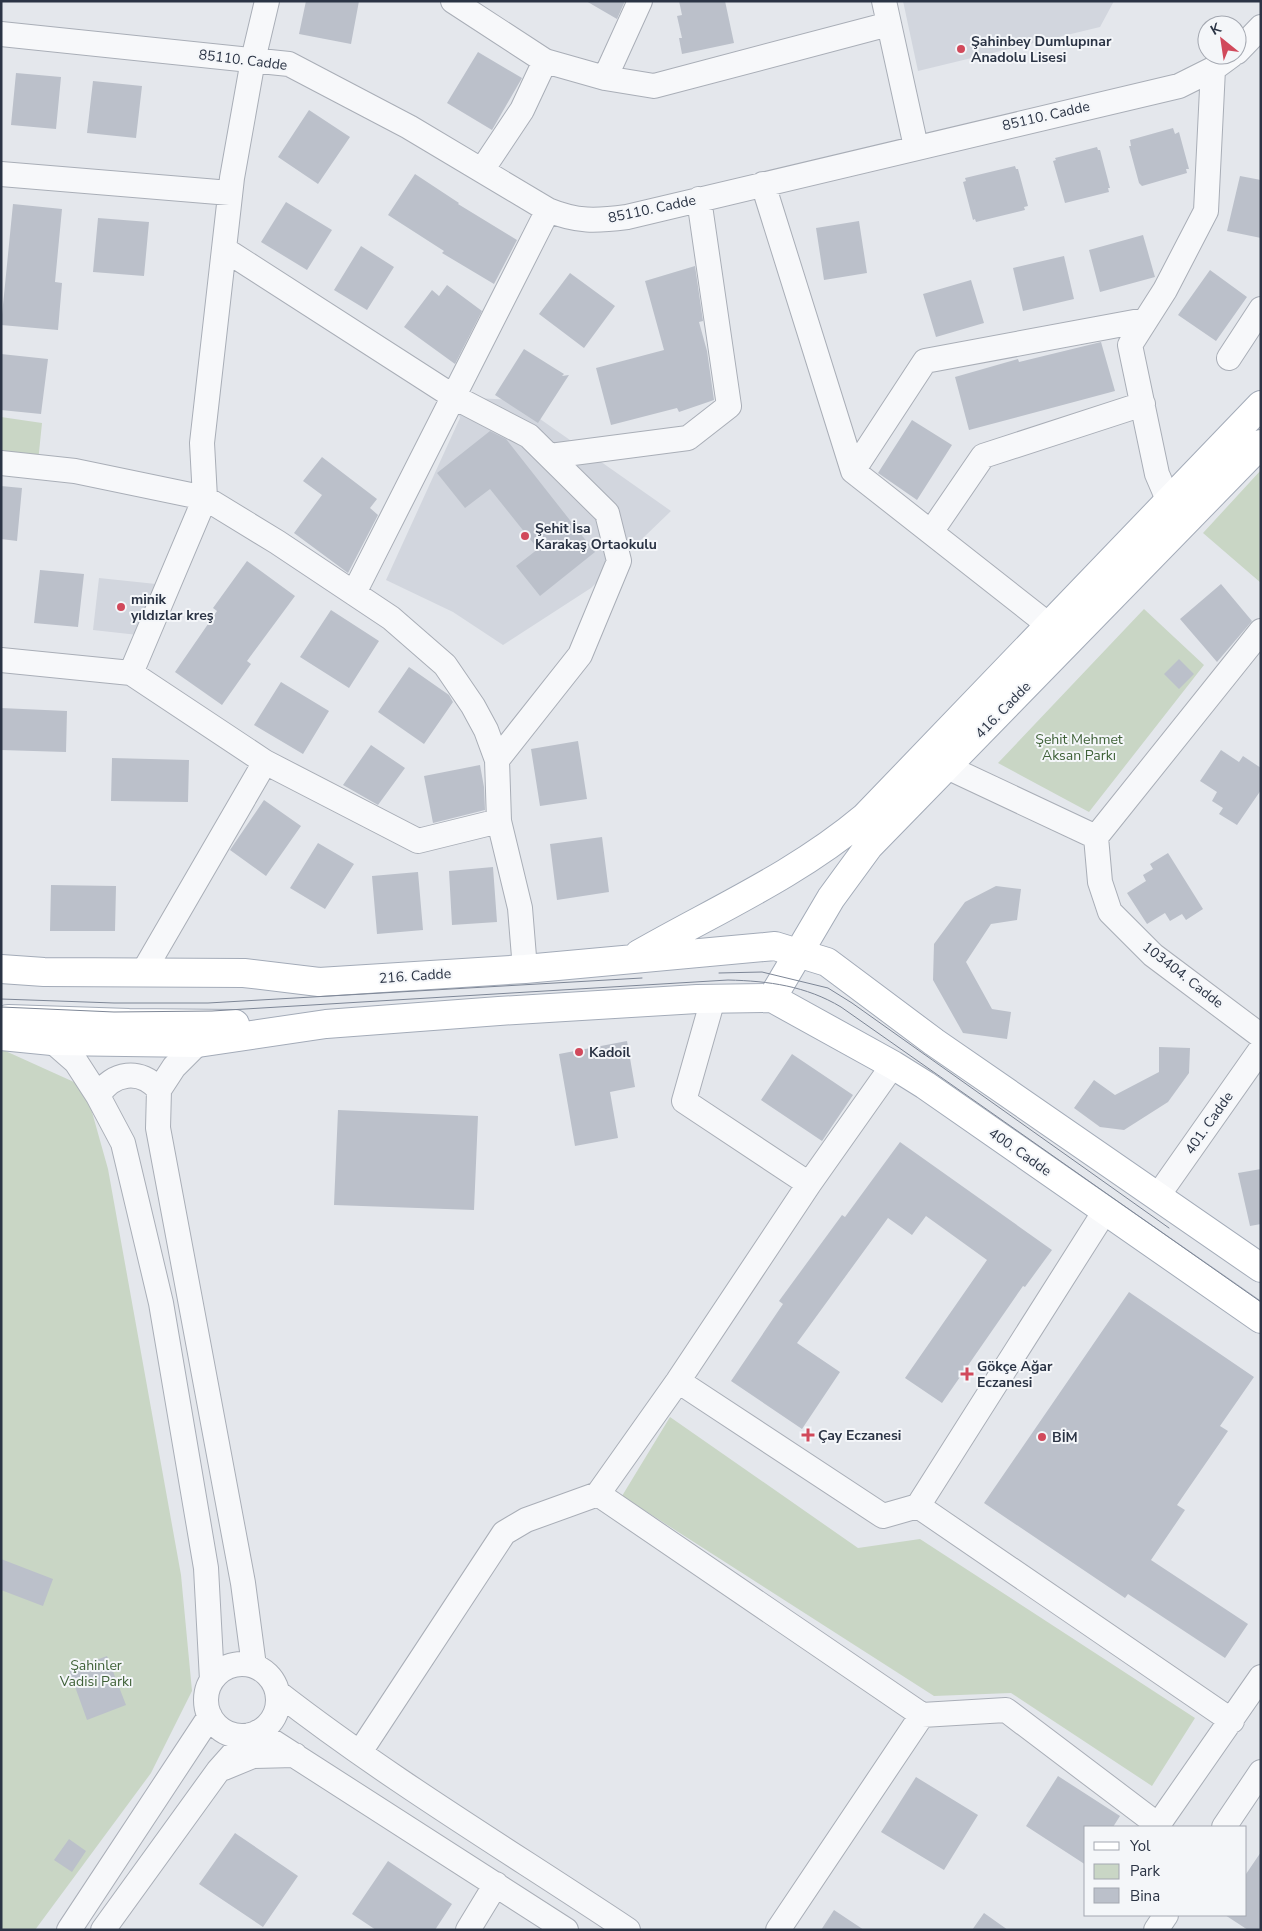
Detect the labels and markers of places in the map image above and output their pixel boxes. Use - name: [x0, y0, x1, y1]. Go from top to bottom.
- place label: Şahinbey Dumlupınar Anadolu Lisesi: [971, 32, 1112, 67]
- marker: Şahinbey Dumlupınar Anadolu Lisesi: [955, 43, 967, 55]
- place label: Şehit İsa Karakaş Ortaokulu: [535, 519, 657, 554]
- marker: Şehit İsa Karakaş Ortaokulu: [519, 530, 531, 542]
- place label: minik yıldızlar kreş: [130, 590, 214, 625]
- marker: minik yıldızlar kreş: [115, 601, 127, 613]
- place label: Kadoil: [589, 1043, 631, 1062]
- marker: Kadoil: [573, 1046, 585, 1058]
- place label: Gökçe Ağar Eczanesi: [977, 1357, 1053, 1392]
- marker: Gökçe Ağar Eczanesi: [961, 1368, 973, 1380]
- place label: Çay Eczanesi: [818, 1426, 901, 1445]
- place label: BİM: [1052, 1428, 1078, 1447]
- marker: Çay Eczanesi: [802, 1429, 814, 1441]
- marker: BİM: [1036, 1431, 1048, 1443]

